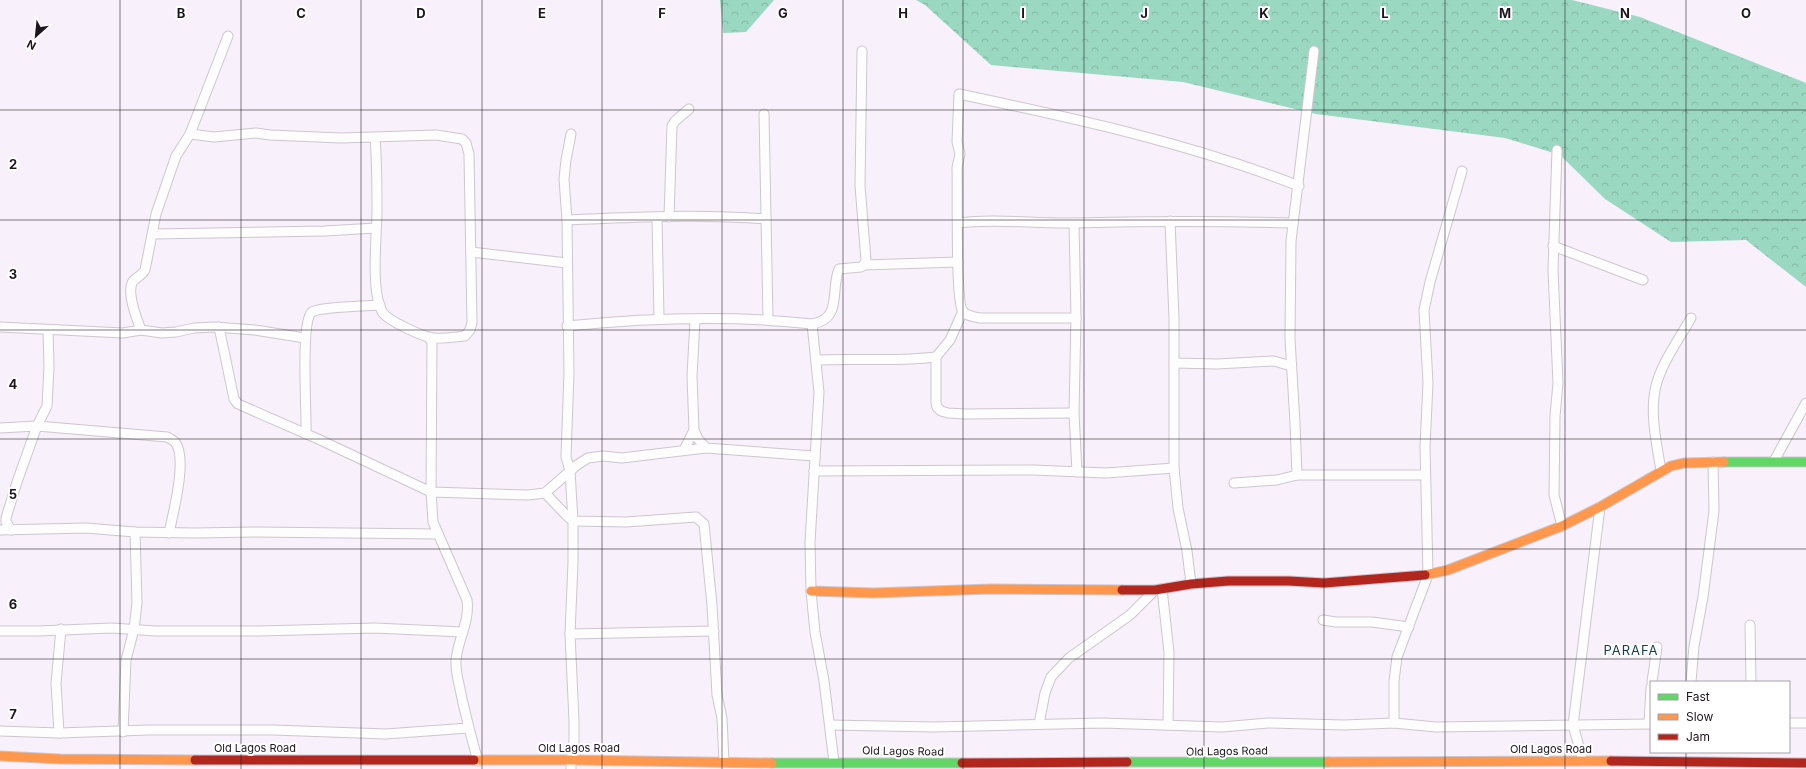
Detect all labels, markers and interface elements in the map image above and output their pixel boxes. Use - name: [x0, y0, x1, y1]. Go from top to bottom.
- text: B: [177, 5, 186, 21]
- text: C: [296, 5, 306, 21]
- text: D: [416, 5, 426, 21]
- text: E: [538, 5, 546, 21]
- text: F: [658, 5, 666, 21]
- text: G: [778, 5, 788, 21]
- text: H: [898, 5, 908, 21]
- text: I: [1021, 5, 1025, 21]
- text: J: [1140, 5, 1148, 21]
- text: K: [1259, 5, 1269, 21]
- text: L: [1381, 5, 1389, 21]
- text: M: [1499, 5, 1511, 21]
- text: N: [1620, 5, 1630, 21]
- text: O: [1741, 5, 1751, 21]
- north arrow: [16, 16, 56, 56]
- text: N: [25, 37, 38, 53]
- text: 2: [9, 156, 17, 172]
- text: 3: [9, 266, 17, 282]
- text: 4: [9, 376, 18, 392]
- text: 5: [9, 486, 17, 502]
- text: 6: [9, 596, 17, 612]
- district label: PARAFA: [1603, 642, 1659, 658]
- legend: [1650, 681, 1790, 753]
- text: Fast: [1686, 689, 1710, 704]
- text: 7: [9, 706, 17, 722]
- text: Slow: [1686, 709, 1714, 724]
- text: Jam: [1686, 729, 1710, 744]
- street label: Old Lagos Road: [214, 741, 296, 755]
- street label: Old Lagos Road: [538, 741, 620, 755]
- street label: Old Lagos Road: [1510, 742, 1592, 756]
- street label: Old Lagos Road: [862, 743, 944, 759]
- street label: Old Lagos Road: [1186, 743, 1268, 759]

